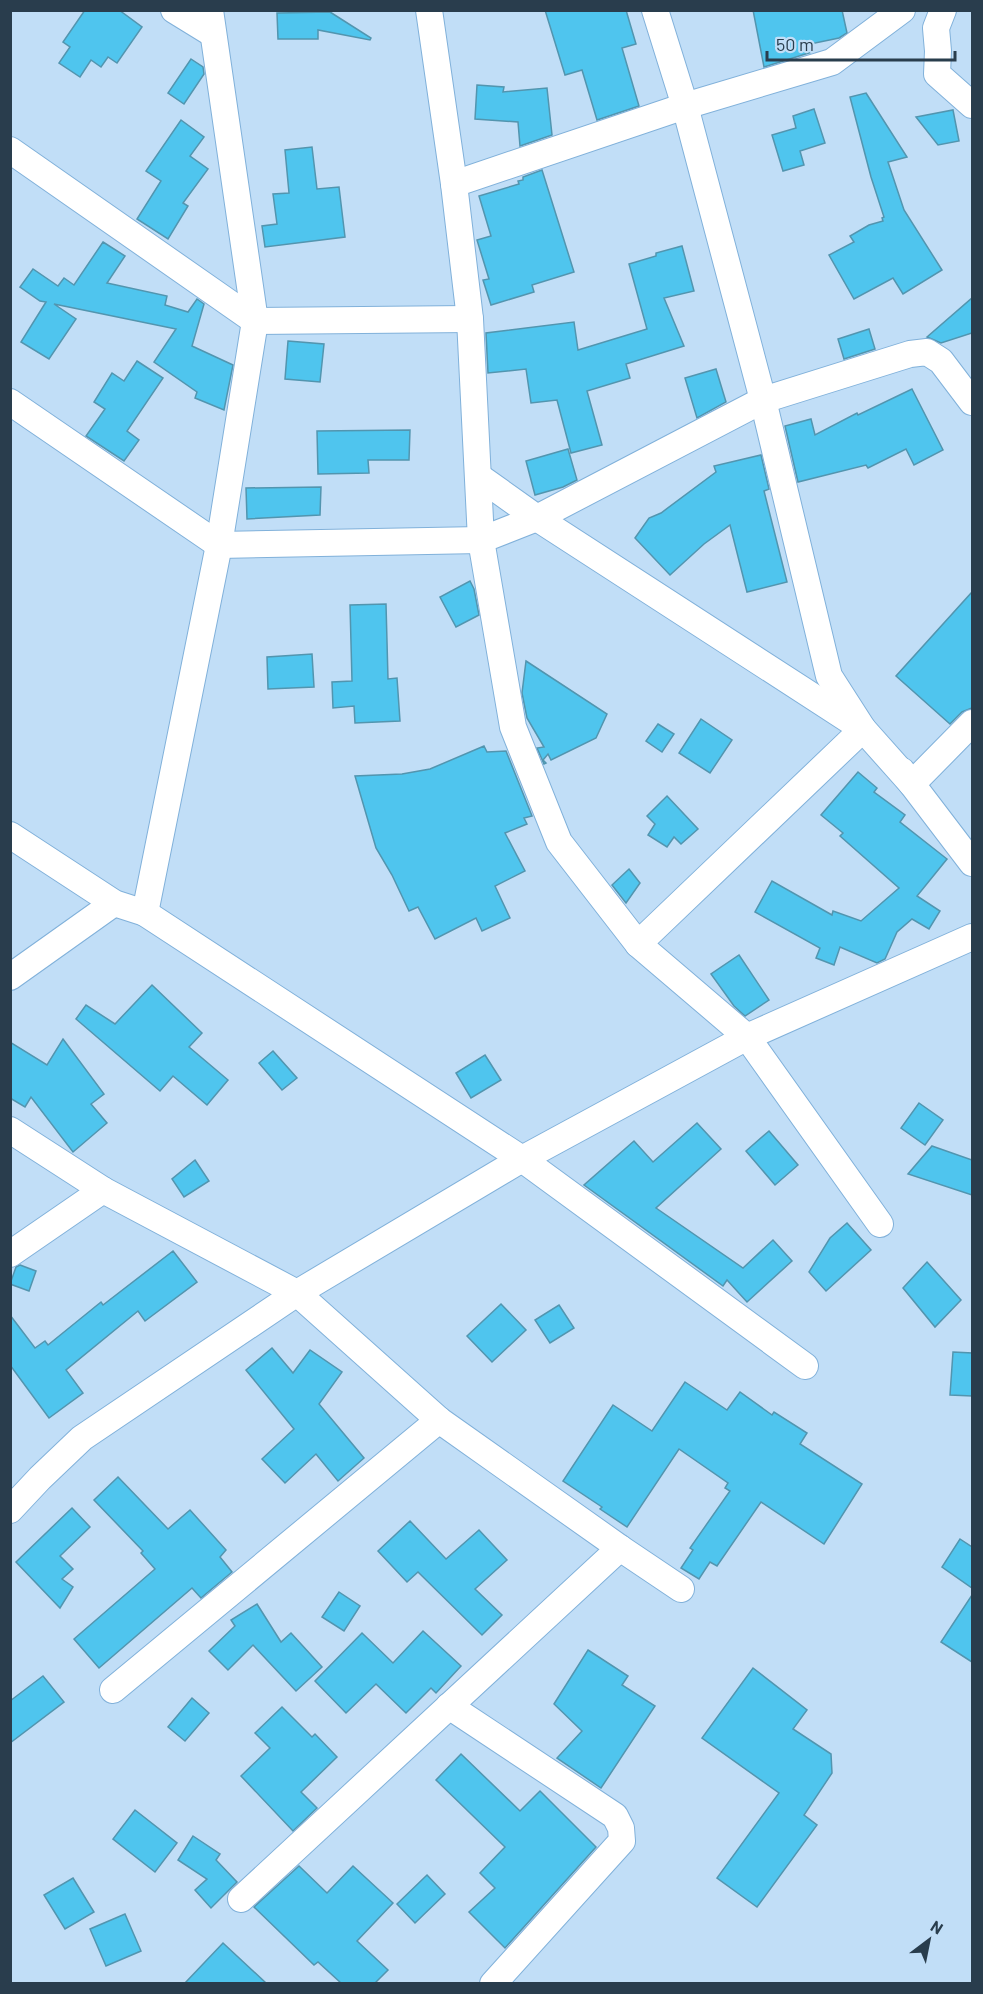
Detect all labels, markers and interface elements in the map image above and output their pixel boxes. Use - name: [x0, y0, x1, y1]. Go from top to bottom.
- scale bar: [767, 24, 954, 62]
- text: 50 m: [776, 33, 814, 55]
- north arrow: [899, 1910, 959, 1970]
- text: N: [928, 1916, 947, 1938]

